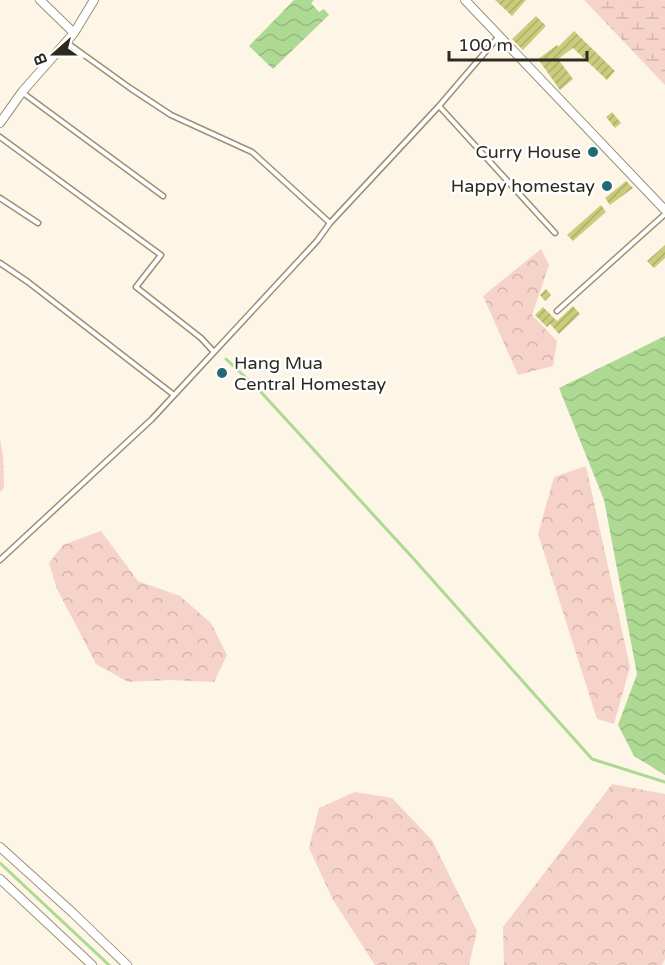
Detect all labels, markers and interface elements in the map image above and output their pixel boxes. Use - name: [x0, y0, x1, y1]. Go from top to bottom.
- north arrow: [24, 24, 84, 84]
- scale bar: [449, 24, 587, 62]
- text: 100 m: [458, 34, 513, 56]
- text: B: [30, 50, 52, 68]
- place label: Curry House: [476, 141, 581, 163]
- marker: Curry House: [586, 145, 600, 159]
- place label: Happy homestay: [451, 175, 595, 197]
- marker: Happy homestay: [600, 179, 614, 193]
- place label: Hang Mua Central Homestay: [234, 352, 387, 395]
- marker: Hang Mua Central Homestay: [215, 366, 229, 380]

